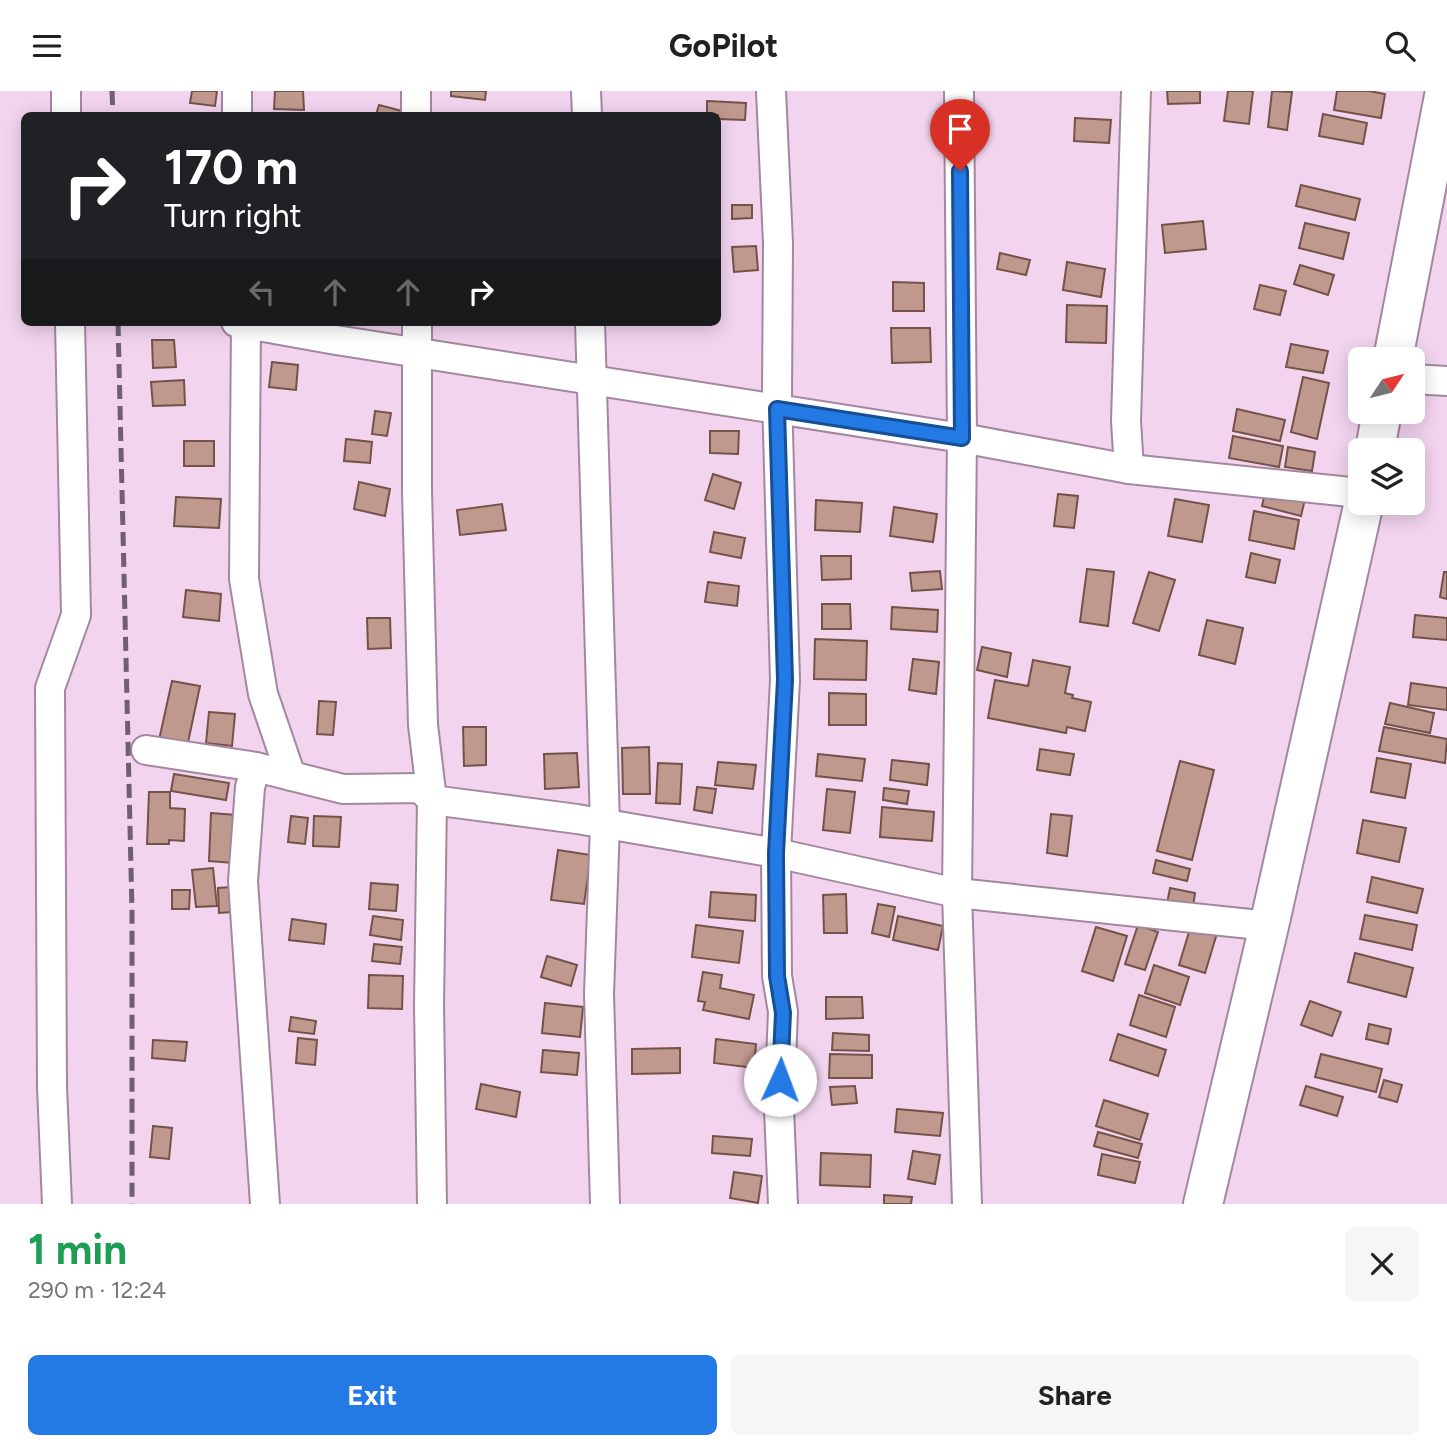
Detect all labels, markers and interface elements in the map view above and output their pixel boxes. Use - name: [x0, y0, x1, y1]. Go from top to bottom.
- icon: menu: [28, 27, 66, 65]
- text: GoPilot: [669, 27, 778, 65]
- icon: search: [1381, 27, 1419, 65]
- pin: [930, 99, 990, 171]
- icon: arrive: [941, 110, 979, 148]
- text: 170 m: [164, 137, 298, 196]
- icon: right: [49, 140, 140, 231]
- text: Turn right: [164, 197, 302, 235]
- icon: left: [243, 273, 281, 311]
- icon: ahead: [316, 273, 354, 311]
- icon: ahead: [389, 273, 427, 311]
- icon: right: [462, 273, 500, 311]
- north arrow: [1348, 347, 1424, 423]
- map controls: [1348, 347, 1425, 515]
- button: layers: [1348, 438, 1425, 515]
- position arrow: [743, 1043, 817, 1117]
- text: 1 min: [28, 1224, 127, 1275]
- button: close: [1345, 1227, 1419, 1301]
- text: 290 m · 12:24: [28, 1276, 166, 1304]
- button: Exit: [28, 1355, 717, 1435]
- button: Share: [731, 1355, 1419, 1435]

